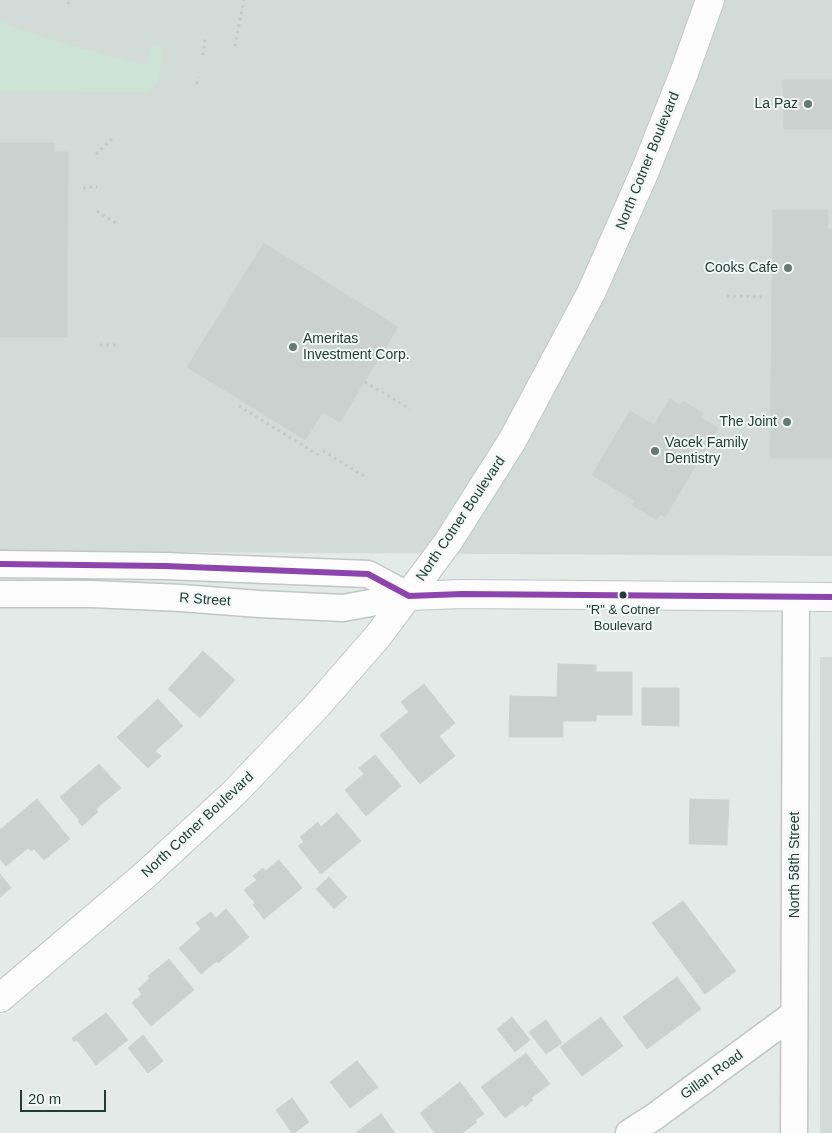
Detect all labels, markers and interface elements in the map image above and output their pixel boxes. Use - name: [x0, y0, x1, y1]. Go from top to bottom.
- street label: North Cotner Boulevard: [613, 90, 683, 232]
- place label: La Paz: [754, 96, 798, 112]
- marker: La Paz: [802, 98, 814, 110]
- place label: Cooks Cafe: [705, 260, 778, 276]
- marker: Cooks Cafe: [782, 262, 794, 274]
- place label: Ameritas Investment Corp.: [303, 331, 410, 364]
- marker: Ameritas Investment Corp.: [287, 341, 299, 353]
- place label: The Joint: [719, 414, 777, 430]
- marker: The Joint: [781, 416, 793, 428]
- place label: Vacek Family Dentistry: [665, 435, 748, 468]
- marker: Vacek Family Dentistry: [649, 445, 661, 457]
- street label: North Cotner Boulevard: [413, 453, 509, 585]
- street label: R Street: [179, 590, 231, 610]
- marker: "R" & Cotner Boulevard: [618, 590, 628, 600]
- place label: "R" & Cotner Boulevard: [586, 602, 660, 633]
- street label: North Cotner Boulevard: [138, 769, 258, 881]
- street label: North 58th Street: [787, 812, 803, 918]
- street label: Gillan Road: [677, 1047, 747, 1103]
- scale bar: [22, 1080, 109, 1112]
- text: 20 m: [28, 1090, 61, 1107]

